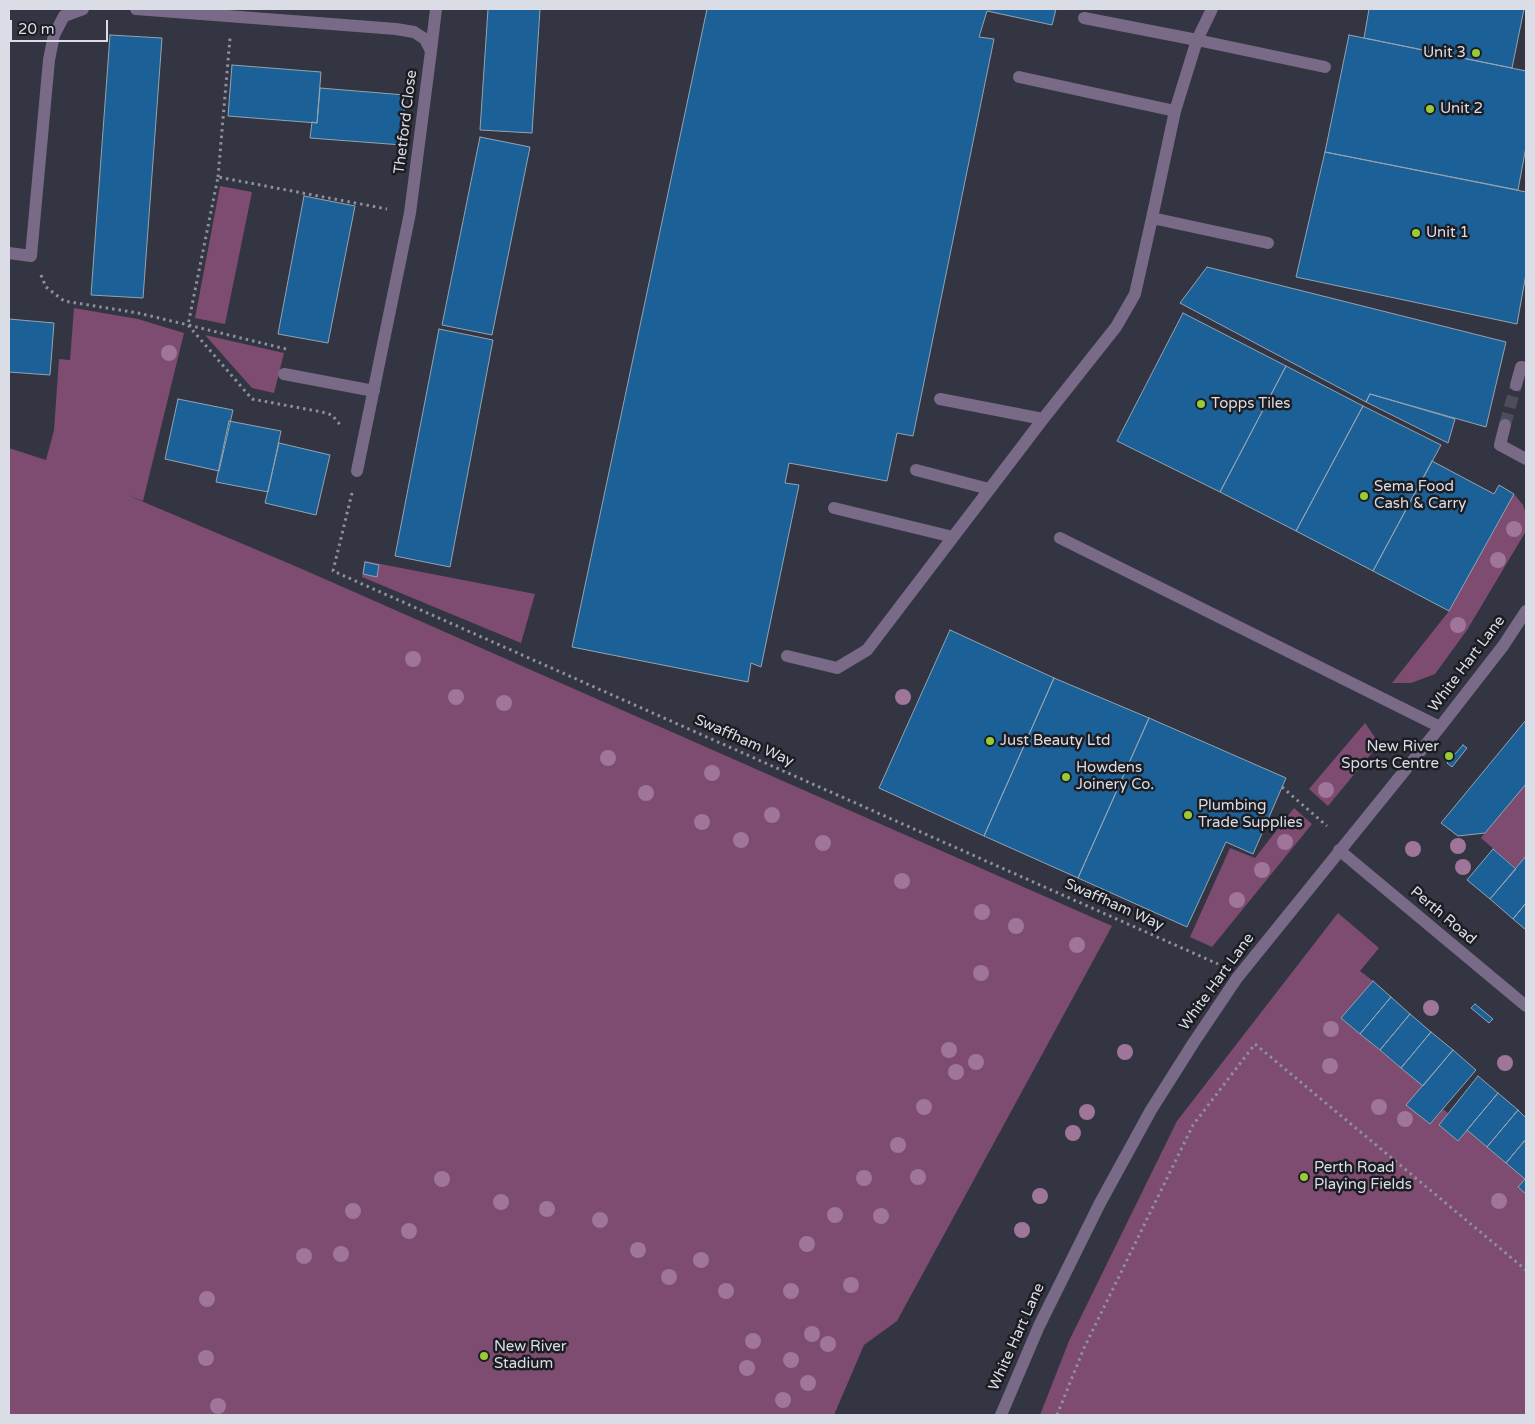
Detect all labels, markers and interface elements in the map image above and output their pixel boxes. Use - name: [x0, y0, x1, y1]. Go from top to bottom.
- scale bar: [12, 10, 110, 42]
- text: 20 m: [18, 20, 55, 38]
- place label: Unit 3: [1423, 44, 1466, 62]
- marker: Unit 3: [1470, 47, 1482, 59]
- street label: Thetford Close: [391, 69, 421, 175]
- place label: Unit 2: [1440, 100, 1483, 118]
- marker: Unit 2: [1424, 103, 1436, 115]
- place label: Unit 1: [1426, 224, 1469, 242]
- marker: Unit 1: [1410, 227, 1422, 239]
- place label: Topps Tiles: [1211, 395, 1290, 413]
- marker: Topps Tiles: [1195, 398, 1207, 410]
- place label: Sema Food Cash & Carry: [1374, 478, 1466, 513]
- marker: Sema Food Cash & Carry: [1358, 490, 1370, 502]
- street label: White Hart Lane: [1425, 612, 1509, 716]
- street label: Swaffham Way: [692, 711, 796, 771]
- place label: Just Beauty Ltd: [1000, 732, 1111, 750]
- marker: Just Beauty Ltd: [984, 735, 996, 747]
- place label: New River Sports Centre: [1341, 738, 1439, 773]
- marker: New River Sports Centre: [1443, 750, 1455, 762]
- place label: Howdens Joinery Co.: [1076, 759, 1154, 794]
- marker: Howdens Joinery Co.: [1060, 771, 1072, 783]
- place label: Plumbing Trade Supplies: [1198, 797, 1303, 832]
- marker: Plumbing Trade Supplies: [1182, 809, 1194, 821]
- street label: Swaffham Way: [1062, 875, 1166, 935]
- street label: Perth Road: [1406, 883, 1480, 949]
- street label: White Hart Lane: [1176, 930, 1258, 1034]
- place label: Perth Road Playing Fields: [1314, 1159, 1412, 1194]
- marker: Perth Road Playing Fields: [1298, 1171, 1310, 1183]
- street label: White Hart Lane: [985, 1280, 1049, 1394]
- place label: New River Stadium: [494, 1338, 567, 1373]
- marker: New River Stadium: [478, 1350, 490, 1362]

